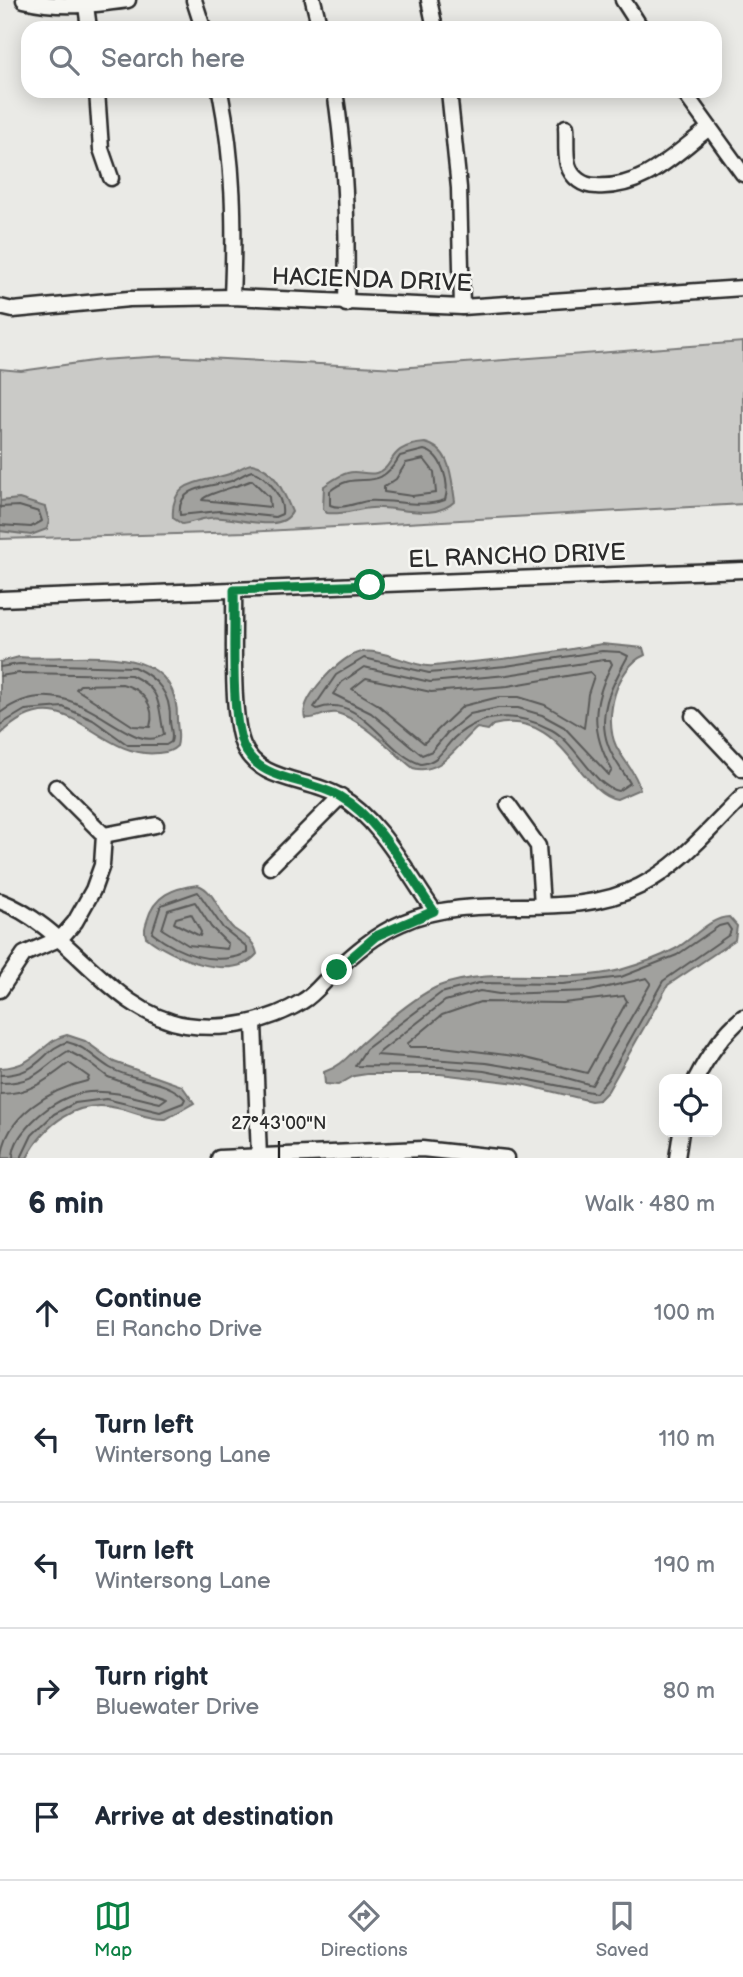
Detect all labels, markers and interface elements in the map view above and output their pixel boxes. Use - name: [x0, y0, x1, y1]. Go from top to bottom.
- search box: [21, 21, 722, 98]
- icon: search: [45, 41, 83, 79]
- text: Search here: [101, 44, 245, 75]
- street label: HACIENDA DRIVE: [271, 262, 473, 298]
- street label: EL RANCHO DRIVE: [408, 538, 626, 574]
- route start: [354, 569, 385, 600]
- route end: [321, 954, 352, 985]
- map controls: [659, 1074, 722, 1137]
- button: locate: [659, 1074, 722, 1137]
- text: 27°43'00"N: [231, 1113, 327, 1134]
- text: 6 min: [28, 1186, 104, 1222]
- text: Walk · 480 m: [585, 1190, 715, 1218]
- text: Continue: [95, 1284, 202, 1315]
- icon: ahead: [28, 1294, 66, 1332]
- text: 100 m: [654, 1299, 715, 1327]
- text: El Rancho Drive: [95, 1315, 262, 1343]
- text: Turn left: [95, 1410, 194, 1441]
- icon: left: [28, 1420, 66, 1458]
- text: 110 m: [658, 1425, 715, 1453]
- text: Wintersong Lane: [95, 1441, 271, 1469]
- text: Turn left: [95, 1536, 194, 1567]
- icon: left: [28, 1546, 66, 1584]
- text: 190 m: [654, 1551, 715, 1579]
- text: Wintersong Lane: [95, 1567, 271, 1595]
- text: Turn right: [95, 1662, 208, 1693]
- icon: right: [28, 1672, 66, 1710]
- text: 80 m: [663, 1677, 715, 1705]
- text: Bluewater Drive: [95, 1693, 259, 1721]
- icon: arrive: [28, 1798, 66, 1836]
- text: Arrive at destination: [95, 1802, 334, 1833]
- tab: Map: [94, 1897, 132, 1962]
- tab: Directions: [320, 1897, 408, 1962]
- tab: Saved: [596, 1897, 649, 1962]

